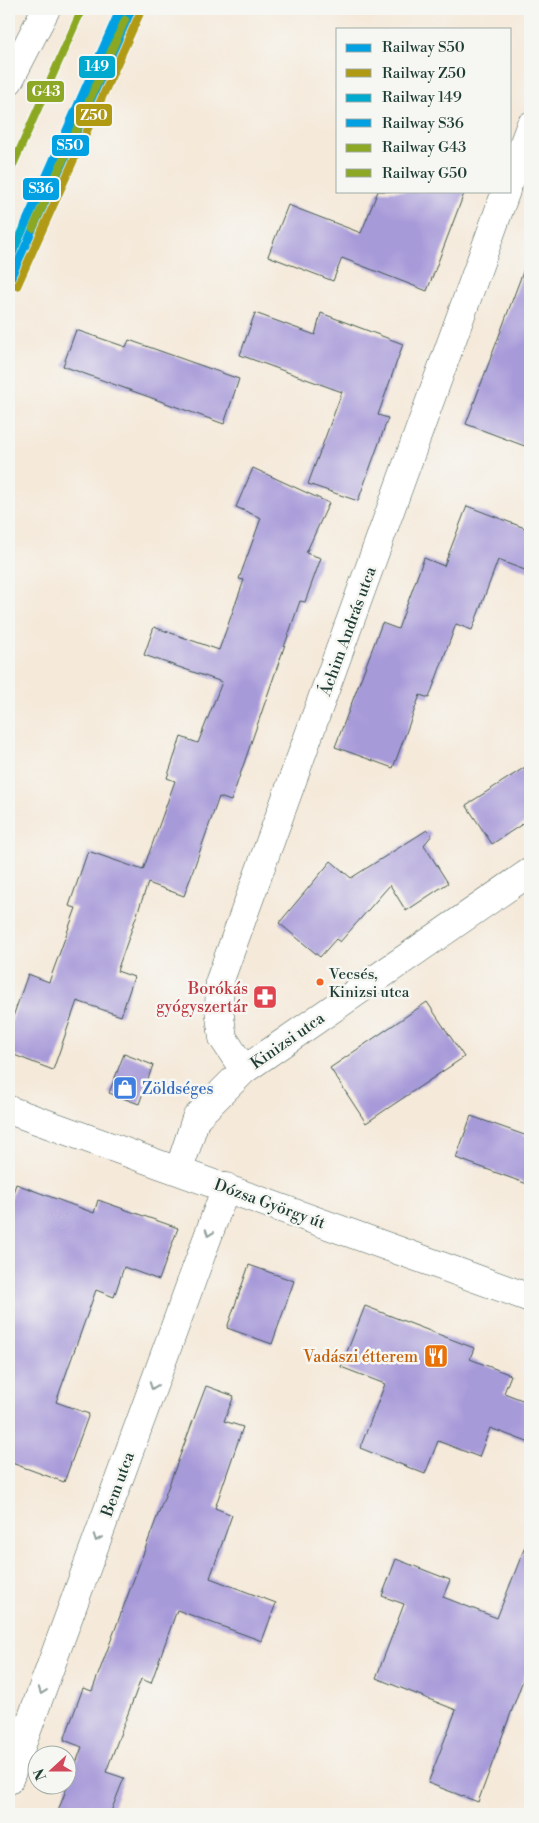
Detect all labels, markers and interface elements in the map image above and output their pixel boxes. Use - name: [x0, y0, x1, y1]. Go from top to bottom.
- legend: [336, 28, 512, 192]
- text: Railway S50: [382, 38, 465, 57]
- line badge: 149: [78, 55, 116, 79]
- text: 149: [85, 58, 109, 76]
- text: Railway Z50: [382, 64, 466, 83]
- line badge: G43: [26, 80, 65, 103]
- text: G43: [32, 83, 60, 101]
- text: Railway 149: [382, 88, 462, 107]
- line badge: Z50: [75, 103, 113, 127]
- text: Z50: [80, 107, 108, 125]
- text: Railway S36: [382, 114, 464, 133]
- line badge: S50: [51, 134, 90, 157]
- text: S50: [57, 137, 83, 155]
- text: Railway G43: [382, 138, 466, 157]
- text: Railway G50: [382, 164, 467, 183]
- line badge: S36: [22, 177, 60, 201]
- text: S36: [28, 180, 54, 198]
- street label: Áchim András utca: [313, 562, 381, 700]
- place label: Vecsés, Kinizsi utca: [328, 965, 410, 1002]
- marker: Vecsés, Kinizsi utca: [315, 977, 325, 987]
- place label: Borókás gyógyszertár: [156, 979, 248, 1017]
- pharmacy icon: Borókás gyógyszertár: [252, 984, 278, 1010]
- street label: Kinizsi utca: [247, 1008, 329, 1074]
- shop icon: Zöldséges: [112, 1075, 138, 1101]
- place label: Zöldséges: [142, 1079, 214, 1099]
- street label: Dózsa György út: [211, 1175, 328, 1233]
- one-way arrow: [205, 1228, 215, 1237]
- restaurant icon: Vadászi étterem: [423, 1343, 449, 1369]
- place label: Vadászi étterem: [302, 1347, 418, 1367]
- one-way arrow: [149, 1381, 159, 1389]
- street label: Bem utca: [97, 1448, 139, 1520]
- one-way arrow: [93, 1533, 103, 1542]
- one-way arrow: [38, 1686, 48, 1694]
- north arrow: [28, 1746, 78, 1796]
- text: N: [30, 1766, 51, 1783]

